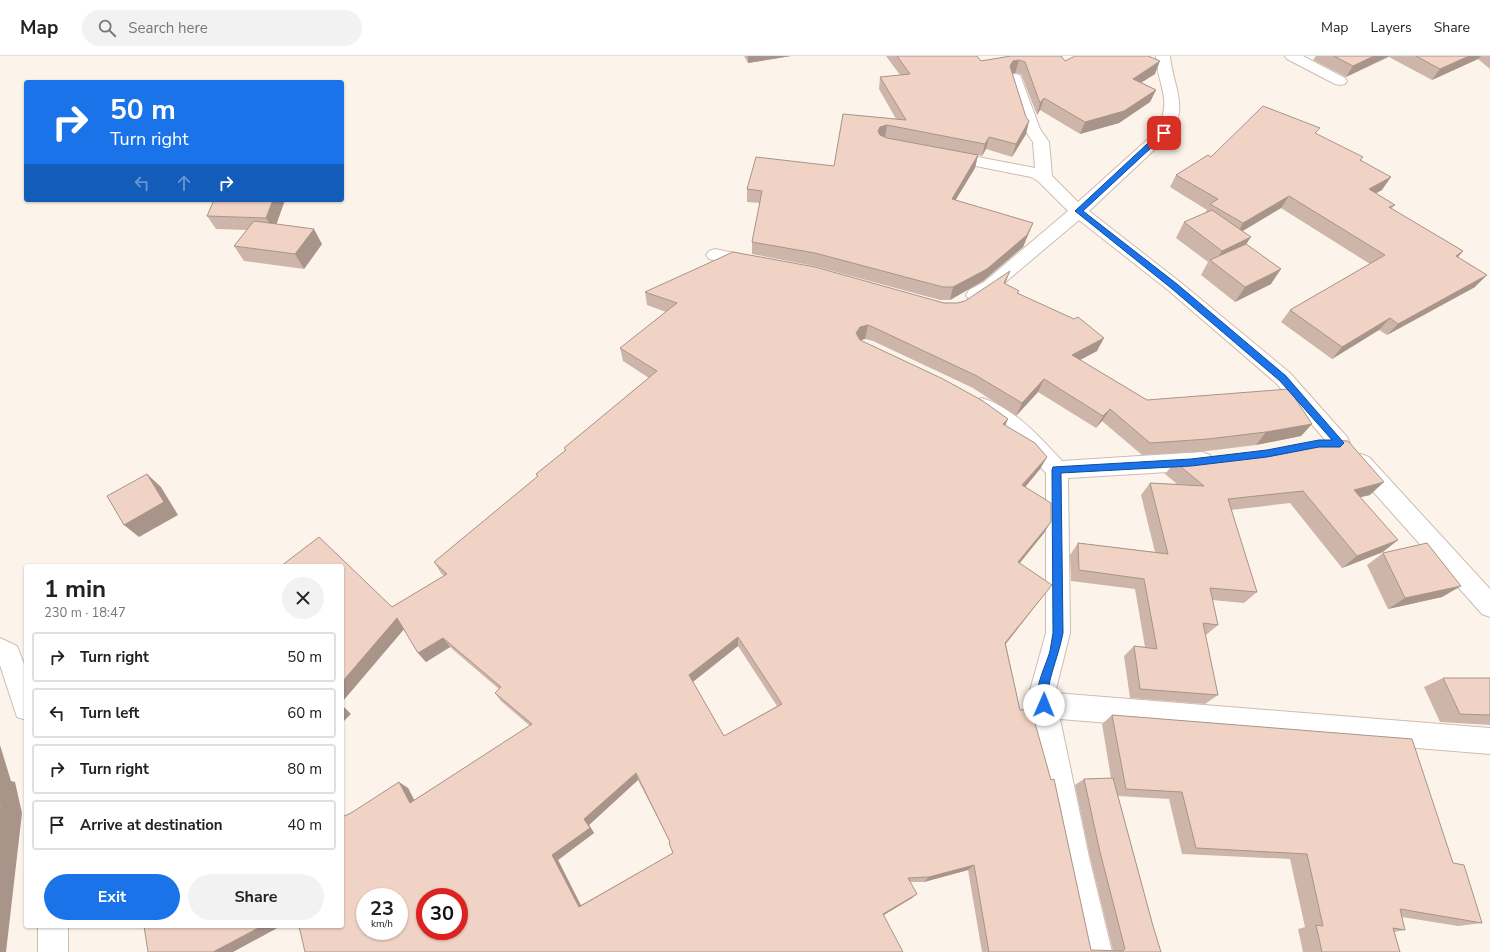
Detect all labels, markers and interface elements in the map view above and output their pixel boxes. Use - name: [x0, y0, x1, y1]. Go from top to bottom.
- search box: [82, 10, 362, 46]
- text: Map: [20, 15, 58, 41]
- icon: search: [96, 17, 118, 39]
- text: Search here: [128, 18, 208, 38]
- text: Map: [1321, 18, 1348, 37]
- text: Layers: [1370, 18, 1412, 37]
- text: Share: [1434, 18, 1470, 37]
- text: 50 m: [110, 91, 176, 129]
- icon: right: [44, 96, 96, 148]
- pin: [1147, 116, 1181, 150]
- icon: arrive: [1153, 122, 1175, 144]
- text: Turn right: [110, 127, 189, 151]
- icon: left: [131, 172, 153, 194]
- icon: ahead: [173, 172, 195, 194]
- icon: right: [215, 172, 237, 194]
- text: 1 min: [44, 573, 106, 605]
- button: close: [282, 577, 324, 619]
- text: 230 m · 18:47: [44, 604, 126, 622]
- icon: right: [46, 646, 68, 668]
- text: Turn right: [80, 647, 149, 667]
- text: 50 m: [287, 647, 322, 667]
- position arrow: [1023, 684, 1065, 726]
- icon: left: [46, 702, 68, 724]
- text: Turn left: [80, 703, 139, 723]
- text: 60 m: [287, 703, 322, 723]
- icon: right: [46, 758, 68, 780]
- text: Turn right: [80, 759, 149, 779]
- text: 80 m: [287, 759, 322, 779]
- icon: arrive: [46, 814, 68, 836]
- text: Arrive at destination: [80, 815, 223, 835]
- text: 40 m: [287, 815, 322, 835]
- button: Exit: [44, 874, 180, 920]
- button: Share: [188, 874, 324, 920]
- speed limit sign: 30: [416, 888, 468, 940]
- text: 23: [370, 895, 394, 922]
- text: km/h: [371, 917, 393, 931]

